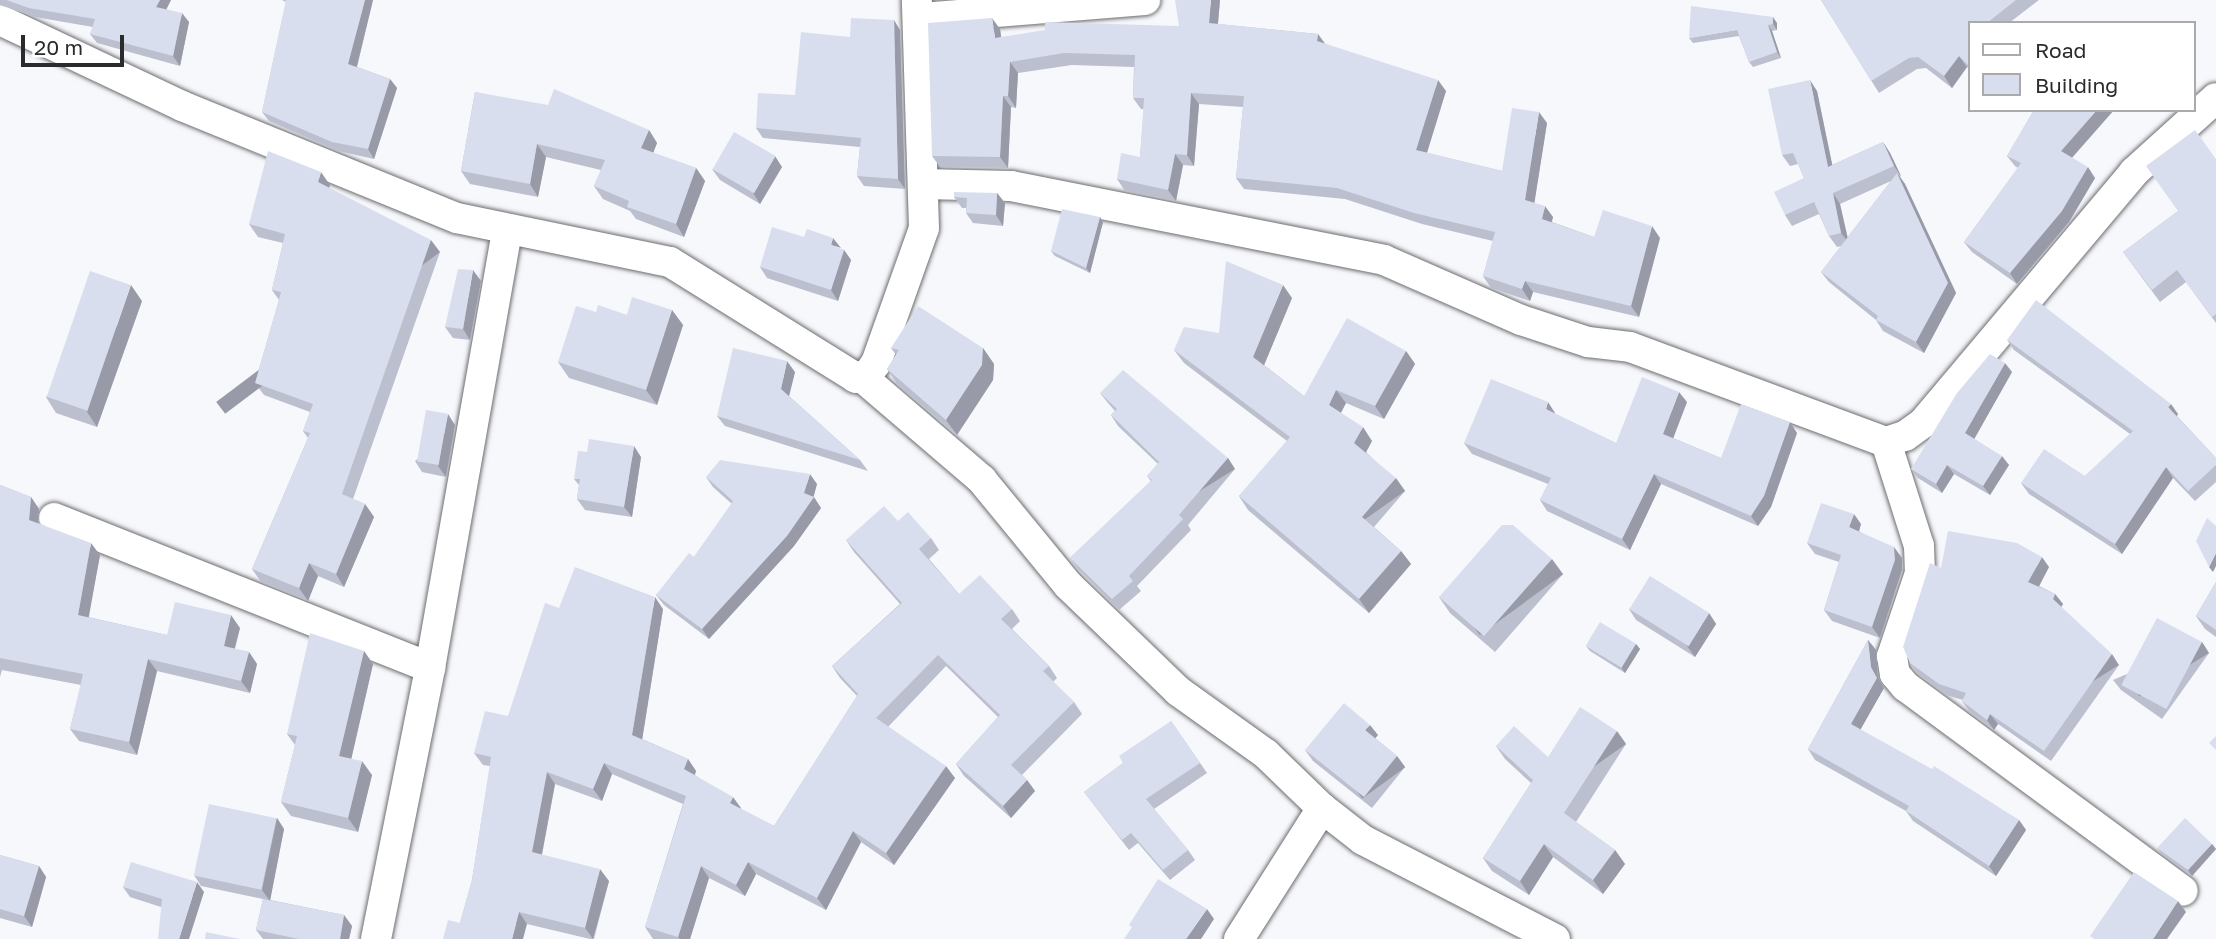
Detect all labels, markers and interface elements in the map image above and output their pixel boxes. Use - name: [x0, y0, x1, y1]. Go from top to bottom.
- scale bar: [24, 21, 128, 65]
- legend: [1968, 21, 2195, 112]
- text: 20 m: [34, 34, 83, 60]
- text: Road: [2035, 37, 2086, 63]
- text: Building: [2035, 72, 2118, 98]

